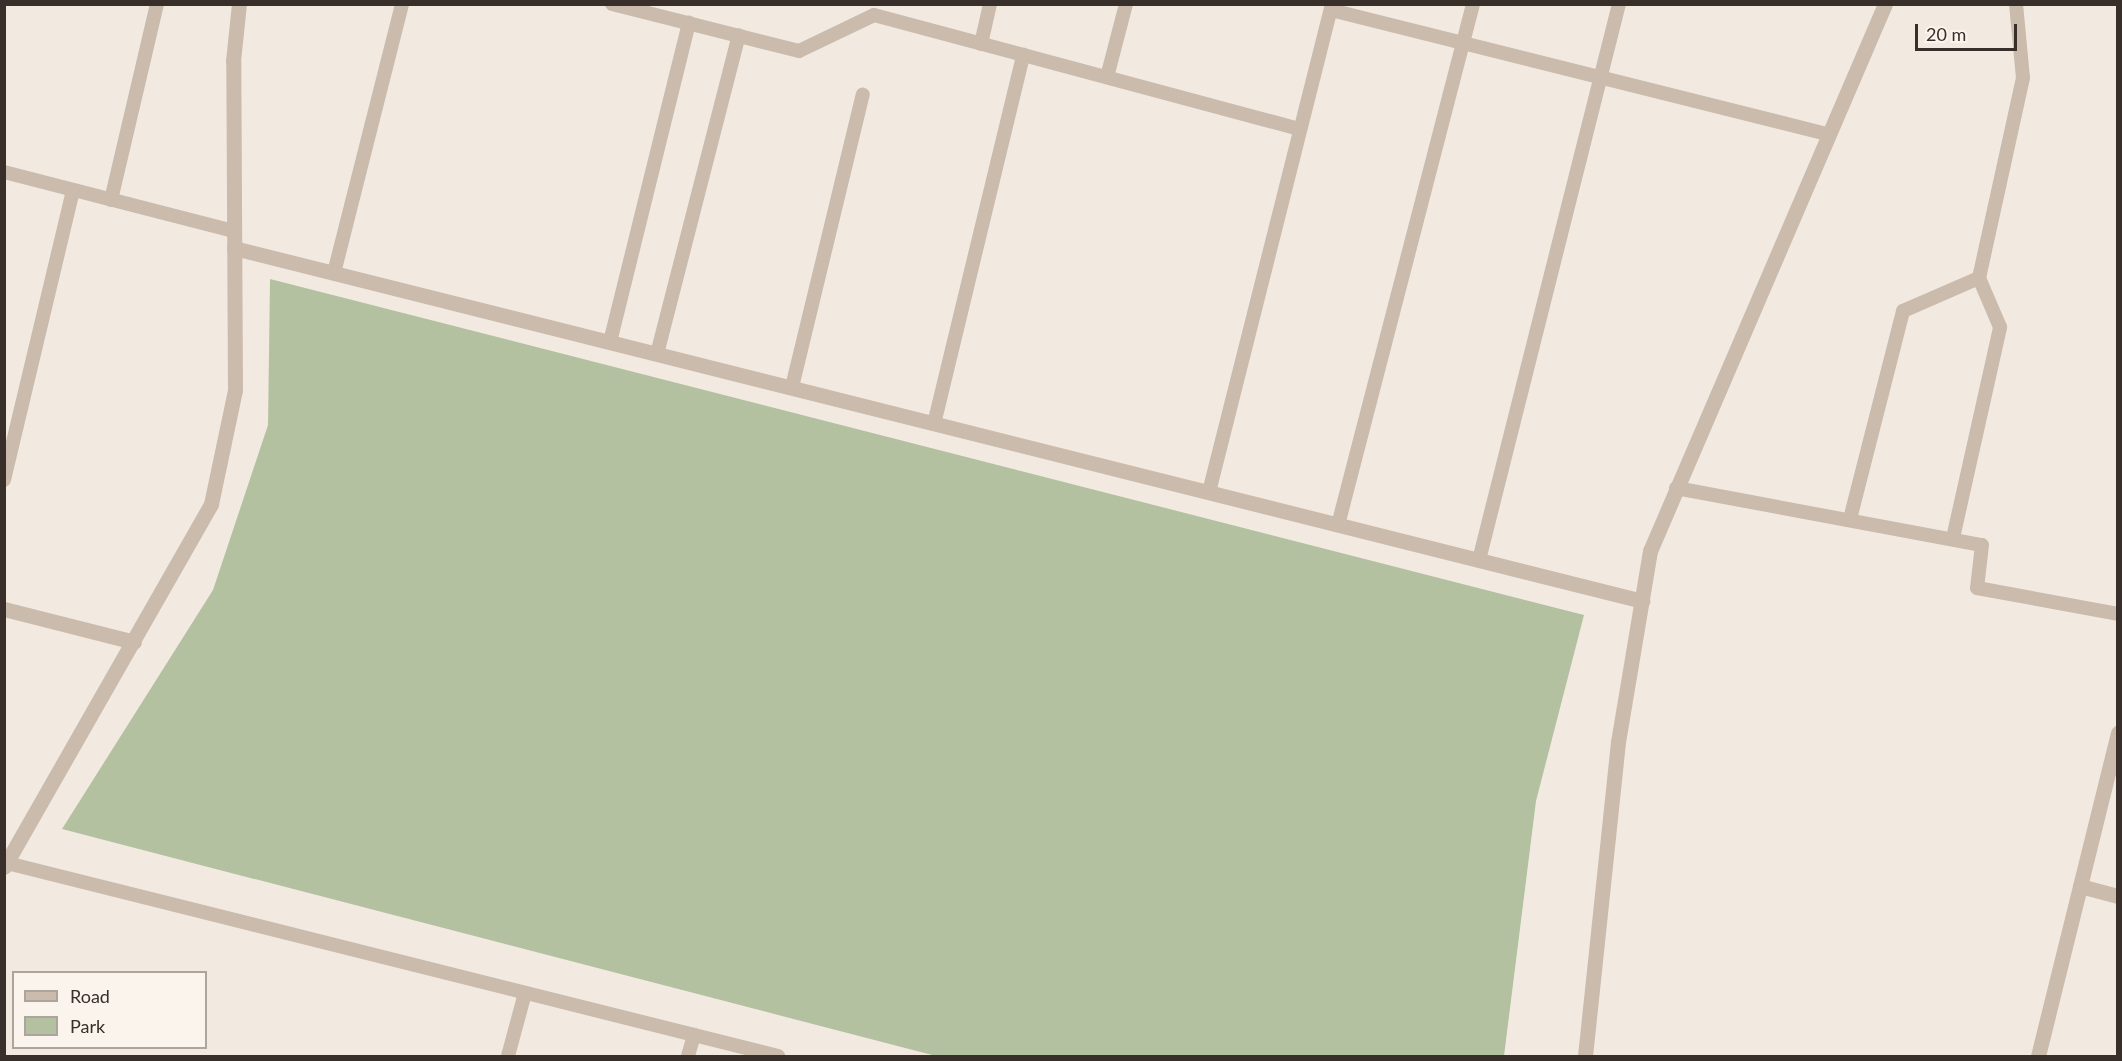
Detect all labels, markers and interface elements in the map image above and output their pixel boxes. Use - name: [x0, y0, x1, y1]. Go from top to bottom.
- scale bar: [1918, 12, 2020, 50]
- text: 20 m: [1926, 23, 1966, 45]
- legend: [12, 971, 207, 1049]
- text: Road: [70, 985, 110, 1007]
- text: Park: [70, 1015, 105, 1037]

